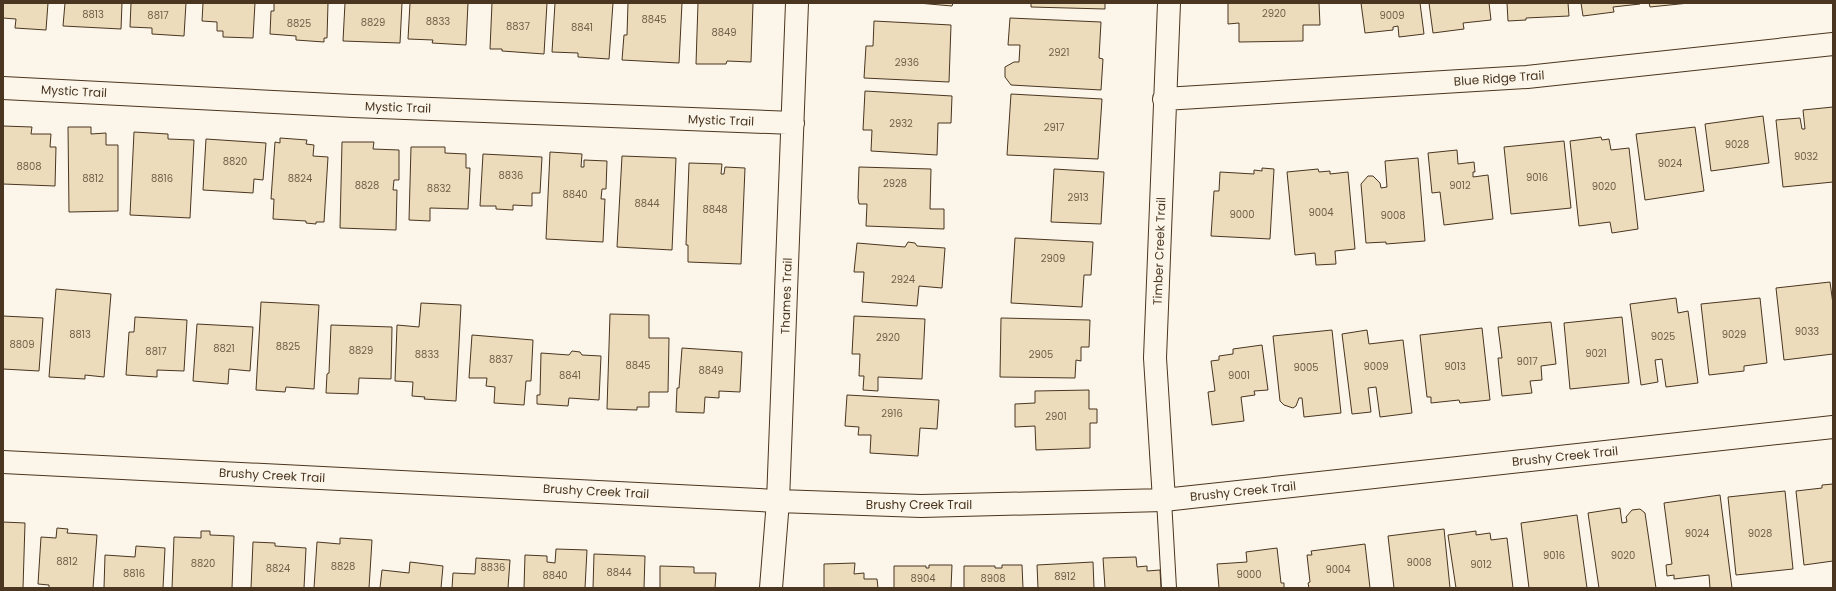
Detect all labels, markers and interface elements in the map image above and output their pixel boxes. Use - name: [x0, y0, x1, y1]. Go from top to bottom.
- house number: 2920: [1262, 6, 1286, 21]
- house number: 8813: [82, 7, 104, 22]
- house number: 8817: [147, 8, 169, 23]
- house number: 9009: [1379, 8, 1405, 23]
- house number: 8845: [641, 12, 667, 27]
- house number: 8833: [426, 14, 450, 29]
- house number: 8829: [361, 15, 385, 30]
- house number: 8825: [287, 16, 311, 31]
- house number: 8837: [506, 19, 531, 34]
- house number: 8841: [571, 20, 593, 35]
- house number: 8849: [711, 25, 737, 40]
- house number: 2921: [1049, 45, 1070, 60]
- house number: 2936: [895, 55, 919, 70]
- street label: Blue Ridge Trail: [1453, 66, 1545, 90]
- street label: Mystic Trail: [41, 81, 108, 101]
- street label: Mystic Trail: [365, 97, 431, 117]
- street label: Mystic Trail: [688, 110, 754, 130]
- house number: 2932: [889, 116, 913, 131]
- house number: 2917: [1044, 120, 1065, 135]
- house number: 9028: [1725, 137, 1749, 152]
- house number: 9032: [1794, 149, 1818, 164]
- house number: 8820: [223, 154, 247, 169]
- house number: 9024: [1658, 156, 1682, 171]
- house number: 8808: [16, 159, 42, 174]
- house number: 8836: [499, 168, 523, 183]
- house number: 9016: [1526, 170, 1548, 185]
- house number: 8812: [82, 171, 104, 186]
- house number: 8816: [151, 171, 173, 186]
- house number: 8824: [288, 171, 312, 186]
- house number: 2928: [883, 176, 907, 191]
- house number: 8828: [355, 178, 379, 193]
- house number: 9012: [1449, 178, 1471, 193]
- house number: 9020: [1592, 179, 1616, 194]
- house number: 8832: [427, 181, 451, 196]
- house number: 8840: [562, 187, 588, 202]
- house number: 2913: [1067, 190, 1089, 205]
- house number: 8844: [634, 196, 660, 211]
- street label: Timber Creek Trail: [1149, 197, 1169, 305]
- house number: 8848: [702, 202, 728, 217]
- house number: 9004: [1308, 205, 1334, 220]
- house number: 9000: [1229, 207, 1255, 222]
- house number: 9008: [1380, 208, 1406, 223]
- house number: 2909: [1041, 251, 1065, 266]
- street label: Thames Trail: [776, 257, 796, 335]
- house number: 2924: [891, 272, 915, 287]
- house number: 9033: [1795, 324, 1819, 339]
- house number: 8813: [69, 327, 91, 342]
- house number: 9029: [1722, 327, 1746, 342]
- house number: 9025: [1651, 329, 1675, 344]
- house number: 2920: [876, 330, 900, 345]
- house number: 8809: [9, 337, 35, 352]
- house number: 8825: [276, 339, 300, 354]
- house number: 8821: [213, 341, 235, 356]
- house number: 8829: [349, 343, 373, 358]
- house number: 8817: [145, 344, 167, 359]
- house number: 9021: [1585, 346, 1607, 361]
- house number: 8833: [415, 347, 439, 362]
- house number: 2905: [1029, 347, 1053, 362]
- house number: 8837: [489, 352, 514, 367]
- house number: 9017: [1516, 354, 1538, 369]
- house number: 8845: [625, 358, 651, 373]
- house number: 9009: [1363, 359, 1389, 374]
- house number: 9013: [1444, 359, 1466, 374]
- house number: 9005: [1293, 360, 1319, 375]
- house number: 8849: [698, 363, 724, 378]
- house number: 8841: [559, 368, 581, 383]
- house number: 9001: [1228, 368, 1250, 383]
- house number: 2916: [881, 406, 903, 421]
- house number: 2901: [1045, 409, 1067, 424]
- street label: Brushy Creek Trail: [1511, 442, 1619, 470]
- street label: Brushy Creek Trail: [218, 464, 326, 486]
- street label: Brushy Creek Trail: [1189, 477, 1297, 505]
- street label: Brushy Creek Trail: [542, 480, 650, 502]
- street label: Brushy Creek Trail: [866, 496, 972, 513]
- house number: 9024: [1685, 526, 1709, 541]
- house number: 9028: [1748, 526, 1772, 541]
- house number: 9016: [1543, 548, 1565, 563]
- house number: 9020: [1611, 548, 1635, 563]
- house number: 8812: [56, 554, 78, 569]
- house number: 9008: [1406, 555, 1432, 570]
- house number: 8820: [191, 556, 215, 571]
- house number: 9012: [1470, 557, 1492, 572]
- house number: 8828: [331, 559, 355, 574]
- house number: 8836: [481, 560, 505, 575]
- house number: 8824: [266, 561, 290, 576]
- house number: 9004: [1325, 562, 1351, 577]
- house number: 8844: [606, 565, 632, 580]
- house number: 8816: [123, 566, 145, 581]
- house number: 9000: [1236, 567, 1262, 582]
- house number: 8840: [542, 568, 568, 583]
- house number: 8912: [1054, 569, 1076, 584]
- house number: 8904: [910, 571, 936, 586]
- house number: 8908: [980, 571, 1006, 586]

